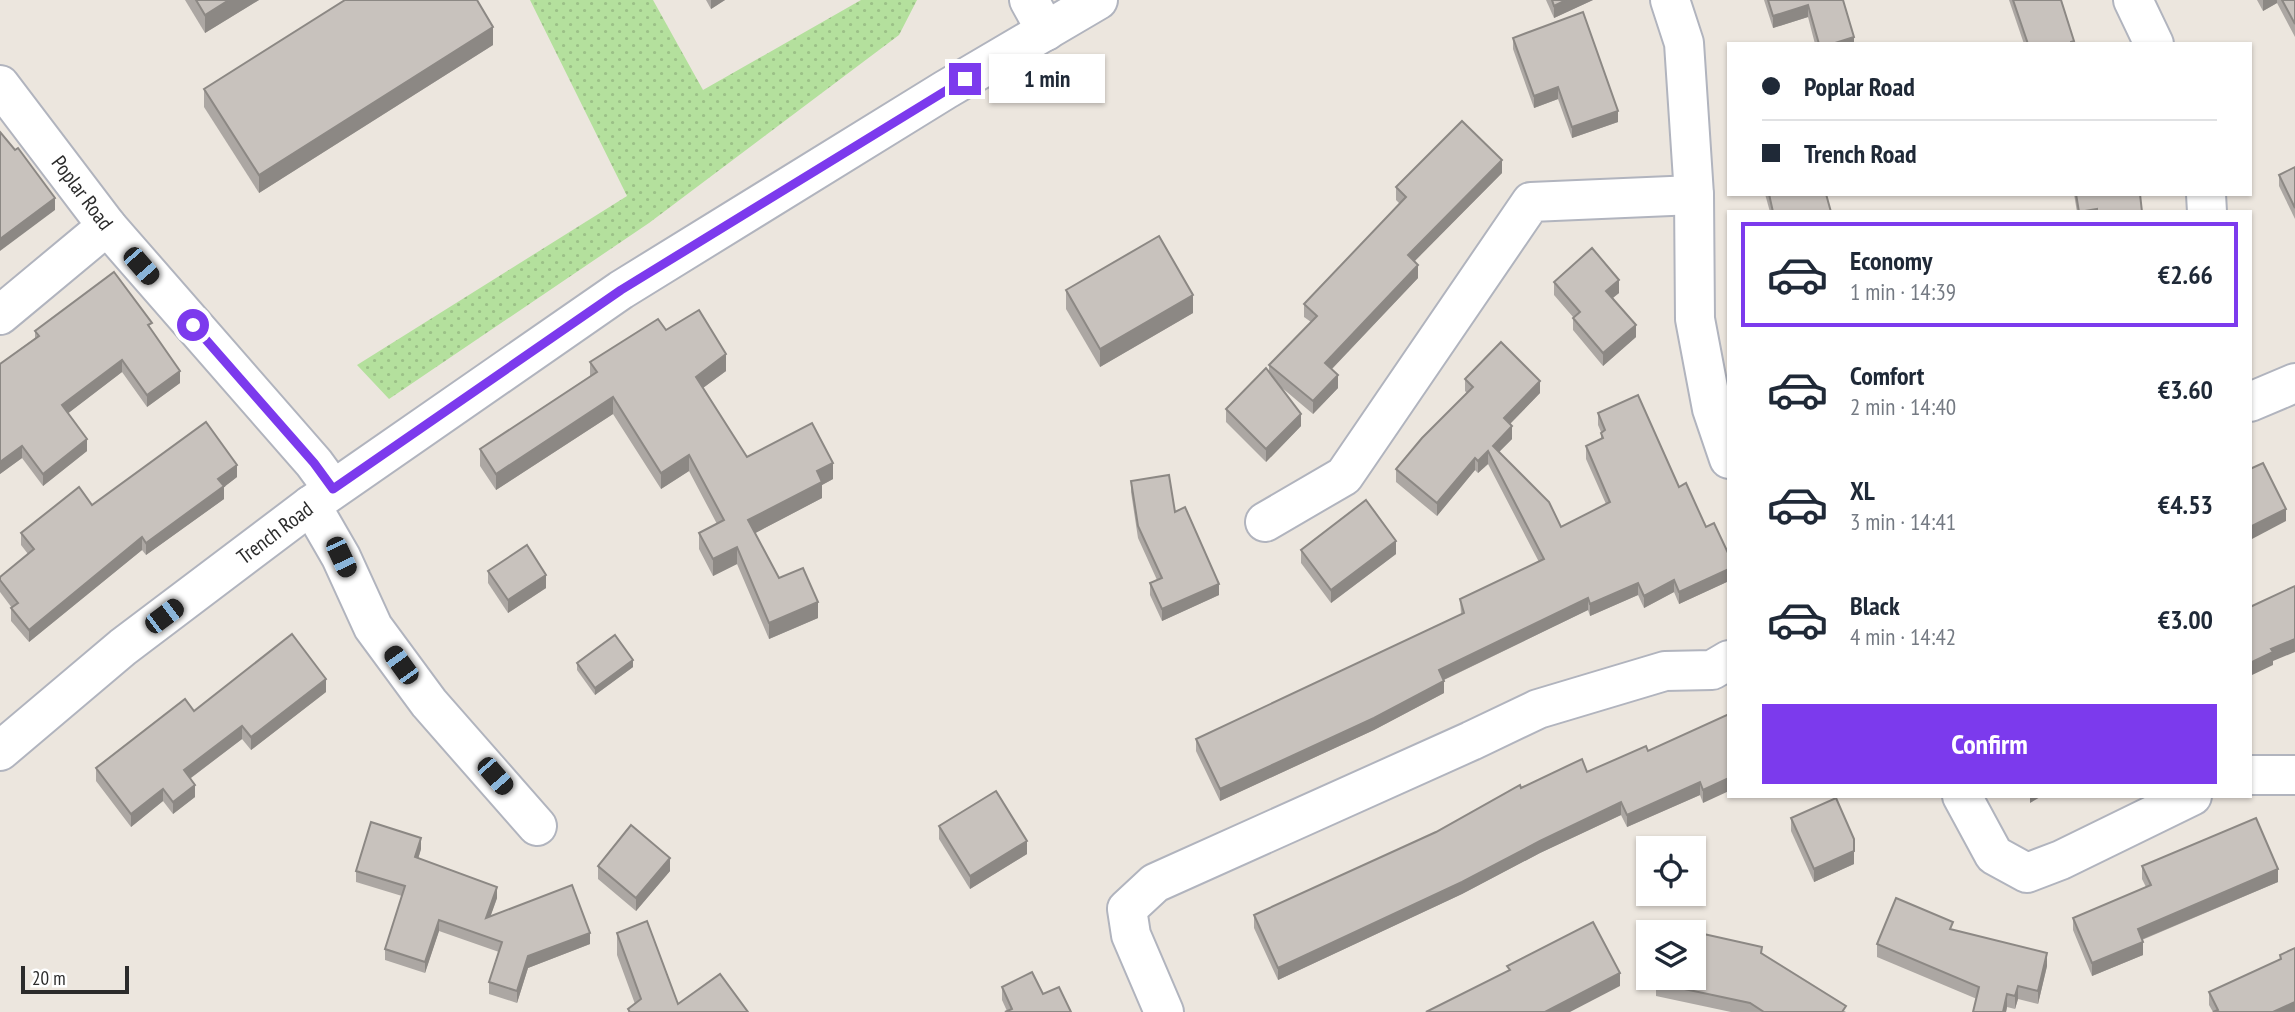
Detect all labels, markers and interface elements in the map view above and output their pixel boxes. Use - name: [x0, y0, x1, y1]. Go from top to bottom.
- callout: 1 min: [990, 55, 1105, 104]
- route end: [949, 63, 981, 95]
- text: 1 min: [1024, 64, 1070, 93]
- text: Poplar Road: [1804, 70, 1915, 103]
- text: Trench Road: [1804, 137, 1917, 170]
- street label: Poplar Road: [46, 150, 119, 235]
- car: [120, 243, 163, 289]
- icon: car: [1766, 243, 1829, 306]
- text: Economy: [1850, 244, 1932, 277]
- text: €2.66: [2158, 258, 2213, 291]
- text: 1 min · 14:39: [1850, 277, 1956, 306]
- route start: [177, 309, 209, 341]
- icon: car: [1766, 358, 1829, 421]
- text: Comfort: [1850, 359, 1924, 392]
- text: €3.60: [2158, 373, 2213, 406]
- text: 2 min · 14:40: [1850, 392, 1956, 421]
- icon: car: [1766, 473, 1829, 536]
- text: XL: [1850, 474, 1875, 507]
- text: €4.53: [2158, 488, 2213, 521]
- street label: Trench Road: [231, 495, 318, 570]
- text: 3 min · 14:41: [1850, 507, 1956, 536]
- car: [323, 534, 360, 580]
- icon: car: [1766, 588, 1829, 651]
- text: Black: [1850, 589, 1900, 622]
- car: [141, 595, 188, 637]
- text: €3.00: [2158, 603, 2213, 636]
- text: 4 min · 14:42: [1850, 622, 1956, 651]
- car: [381, 642, 422, 688]
- button: Confirm: [1762, 704, 2217, 784]
- car: [474, 753, 517, 799]
- map controls: [1636, 836, 1706, 990]
- button: locate: [1636, 836, 1706, 906]
- button: layers: [1636, 920, 1706, 990]
- scale bar: [21, 963, 130, 995]
- text: 20 m: [32, 966, 66, 990]

